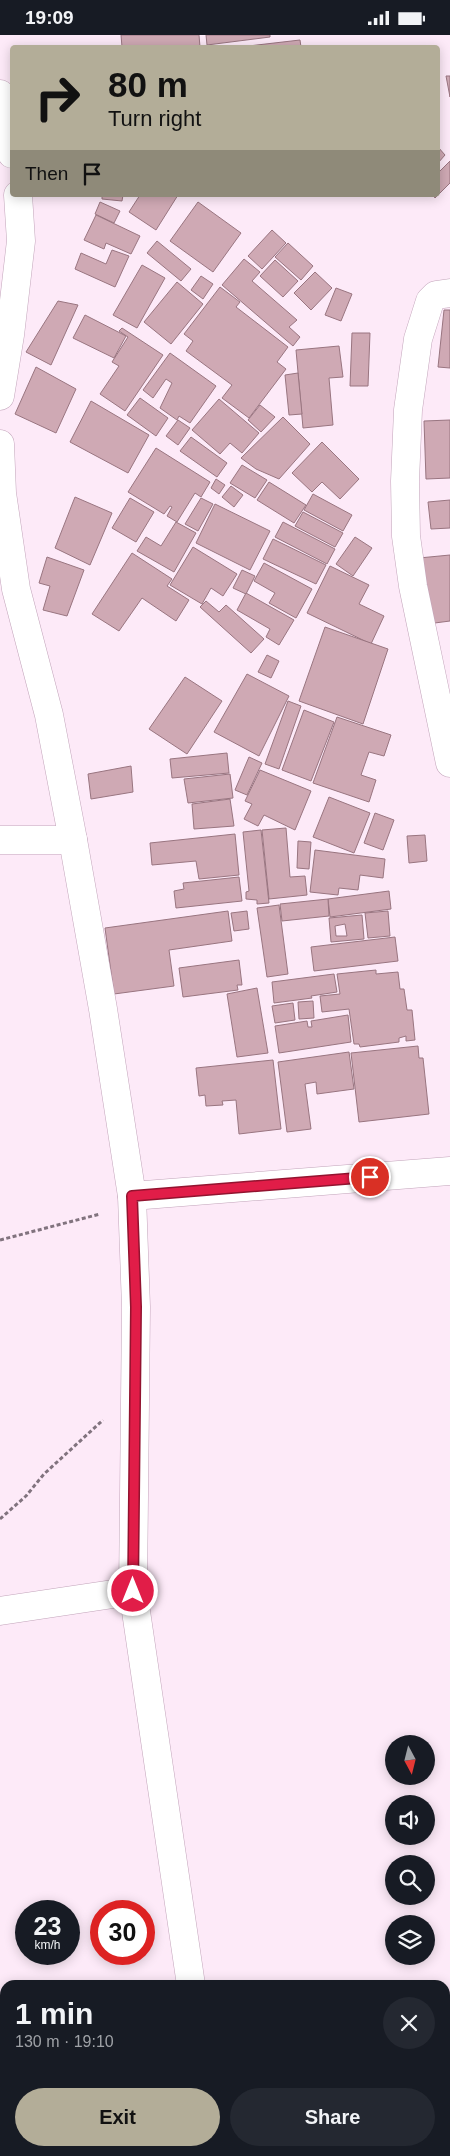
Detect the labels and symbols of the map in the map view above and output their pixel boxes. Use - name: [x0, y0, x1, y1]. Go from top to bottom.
- pin: [349, 1156, 391, 1198]
- position arrow: [106, 1564, 158, 1616]
- north arrow: [385, 1735, 435, 1785]
- speed limit sign: 30: [90, 1900, 155, 1965]

